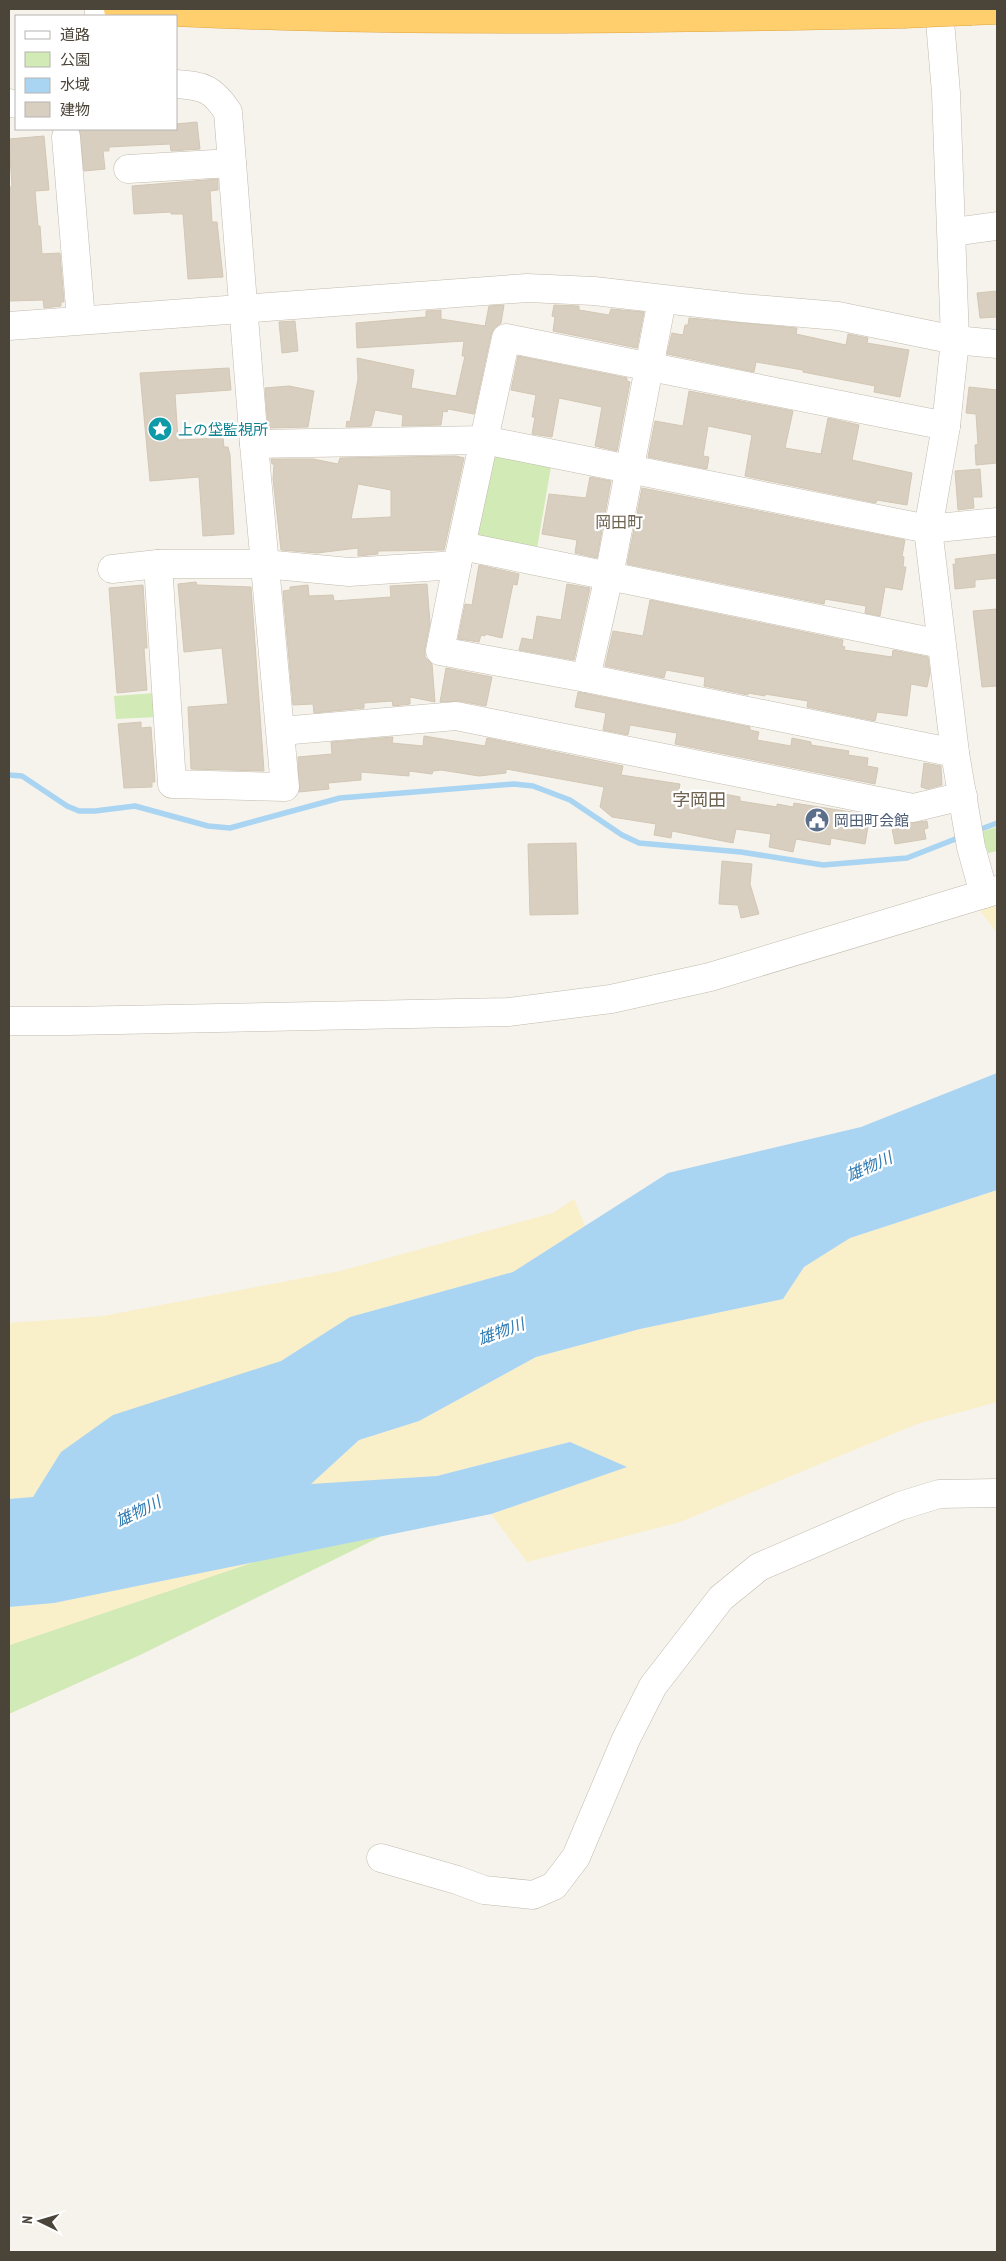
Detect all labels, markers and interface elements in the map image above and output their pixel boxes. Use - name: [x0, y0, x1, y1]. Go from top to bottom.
- legend: [15, 15, 178, 130]
- text: 道路: [60, 25, 90, 44]
- text: 公園: [60, 50, 90, 69]
- text: 水域: [60, 75, 90, 94]
- text: 建物: [60, 100, 90, 119]
- place icon: 上の垈監視所: [147, 416, 173, 442]
- place label: 上の垈監視所: [178, 420, 268, 439]
- district label: 岡田町: [595, 512, 643, 532]
- district label: 字岡田: [672, 788, 726, 811]
- public building icon: 岡田町会館: [804, 807, 830, 833]
- place label: 岡田町会館: [834, 811, 909, 830]
- water label: 雄物川: [843, 1146, 897, 1185]
- water label: 雄物川: [475, 1313, 529, 1349]
- water label: 雄物川: [112, 1491, 166, 1531]
- north arrow: [15, 2196, 65, 2246]
- text: N: [18, 2215, 36, 2224]

